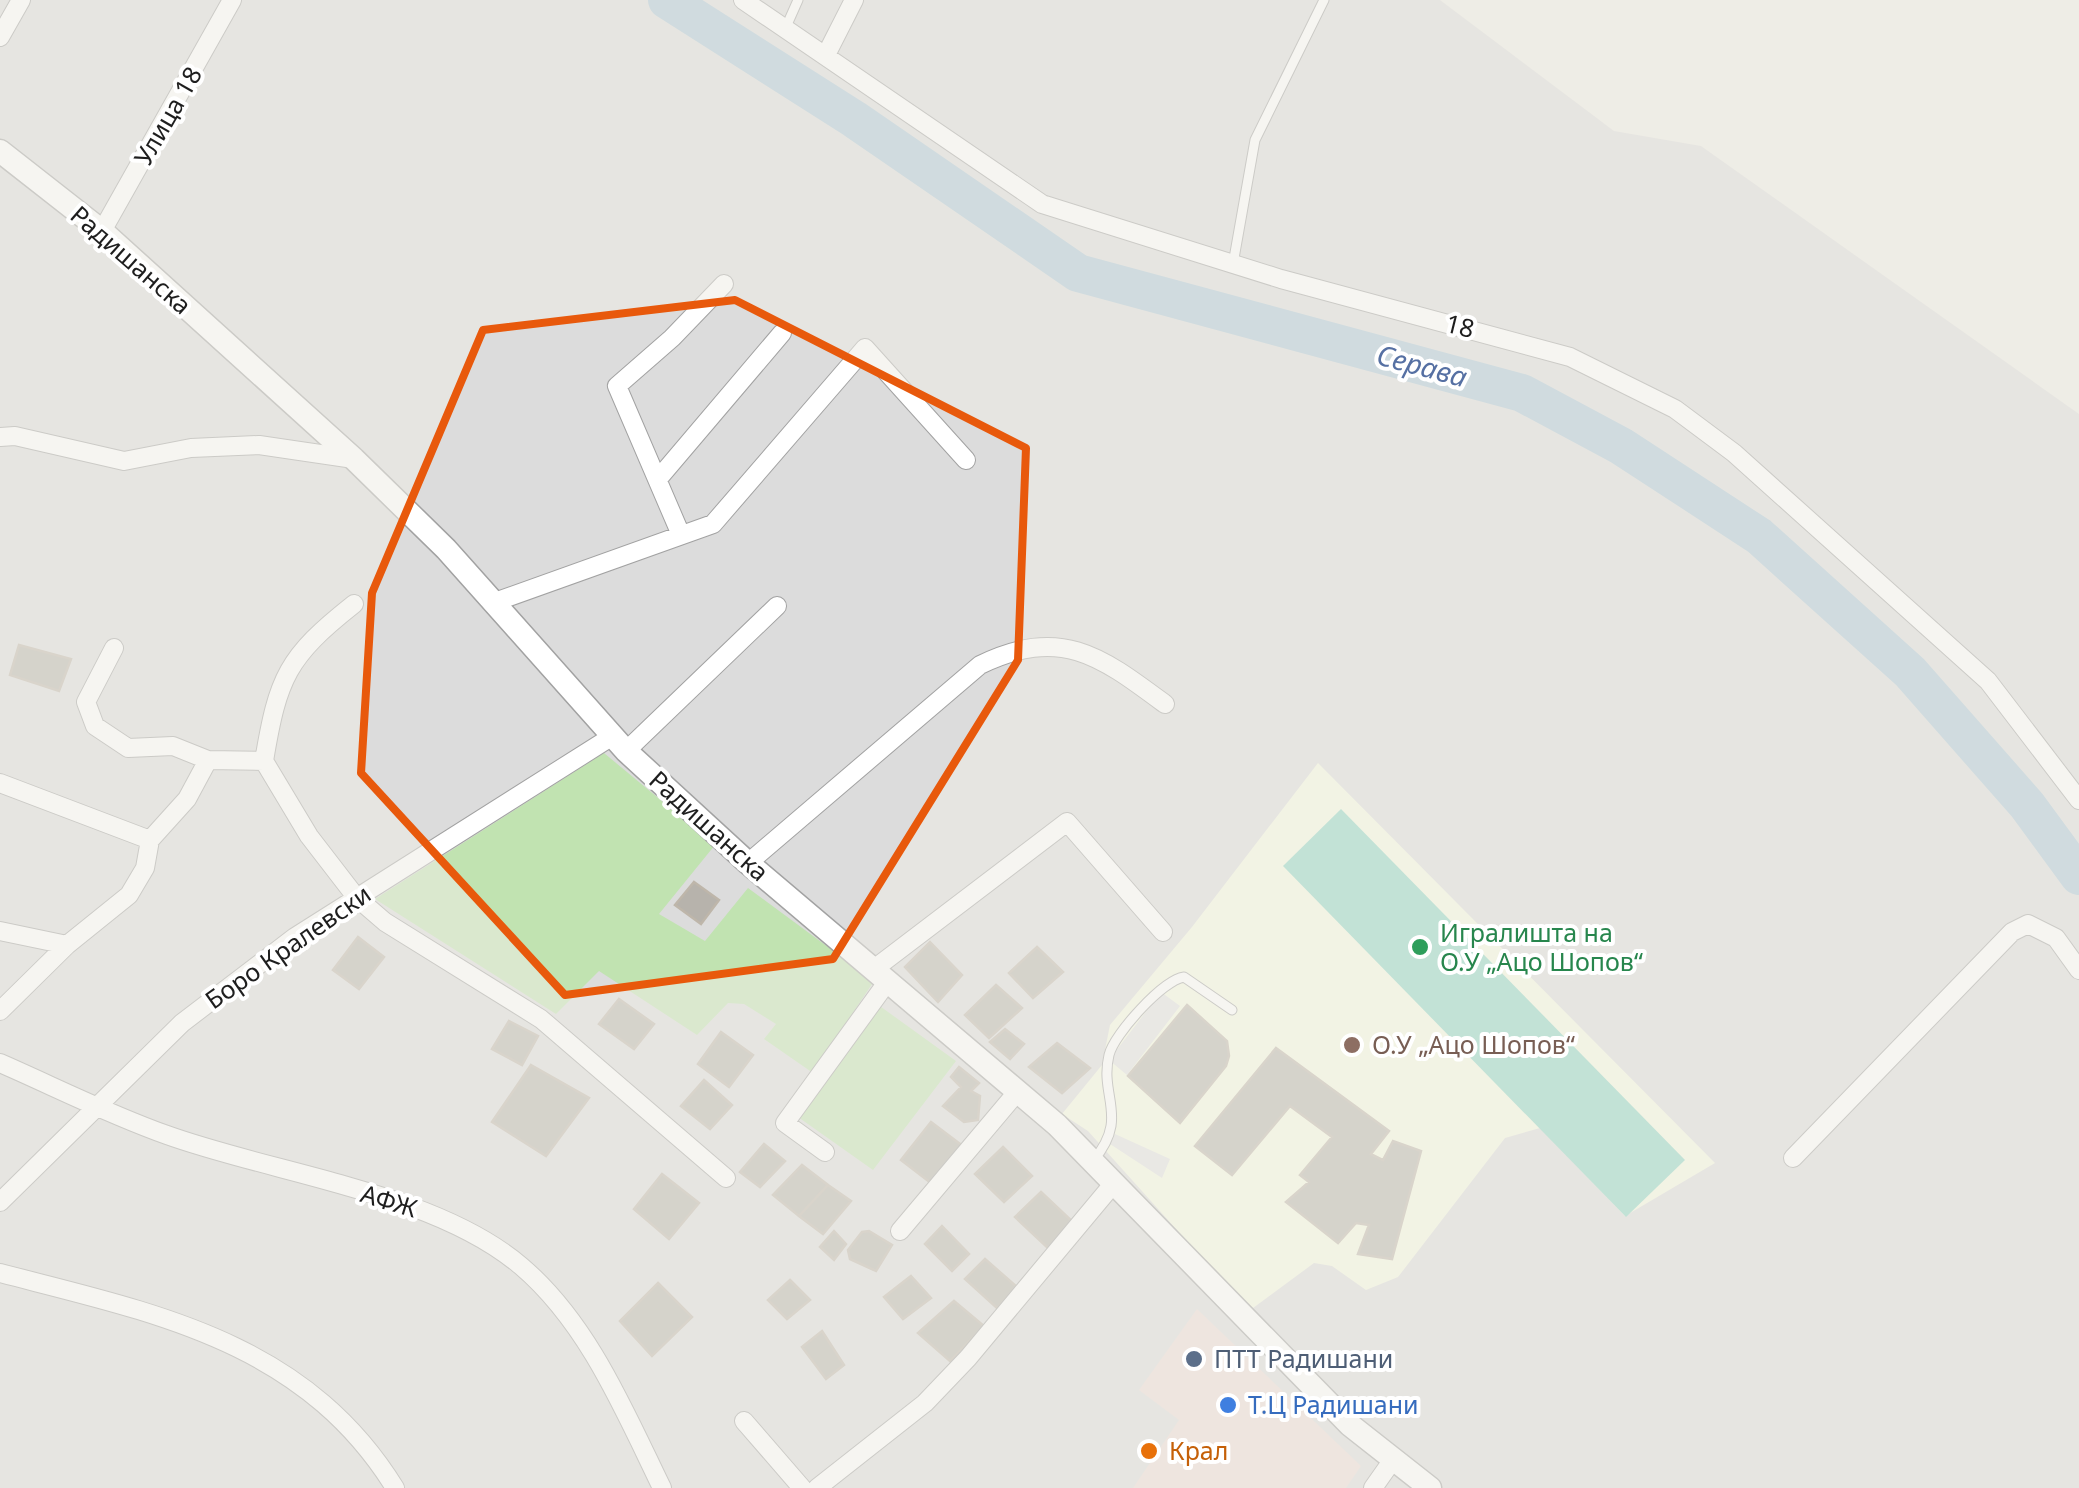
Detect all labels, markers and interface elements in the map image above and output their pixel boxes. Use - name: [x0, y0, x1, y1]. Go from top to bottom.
- street label: Улица 18: [125, 60, 209, 171]
- street label: Радишанска: [64, 197, 199, 321]
- street label: 18: [1442, 305, 1478, 345]
- water label: Серава: [1373, 335, 1472, 395]
- street label: Радишанска: [643, 763, 777, 888]
- street label: Боро Кралевски: [198, 876, 377, 1016]
- place label: Игралишта на О.У „Ацо Шопов“: [1440, 915, 1643, 978]
- marker: Игралишта на О.У „Ацо Шопов“: [1409, 936, 1431, 958]
- place label: О.У „Ацо Шопов“: [1372, 1027, 1575, 1061]
- marker: О.У „Ацо Шопов“: [1341, 1034, 1363, 1056]
- street label: АФЖ: [357, 1175, 422, 1225]
- place label: ПТТ Радишани: [1214, 1341, 1393, 1375]
- marker: ПТТ Радишани: [1183, 1348, 1205, 1370]
- place label: Т.Ц Радишани: [1248, 1387, 1419, 1421]
- marker: Т.Ц Радишани: [1217, 1394, 1239, 1416]
- place label: Крал: [1169, 1433, 1228, 1467]
- marker: Крал: [1138, 1440, 1160, 1462]

